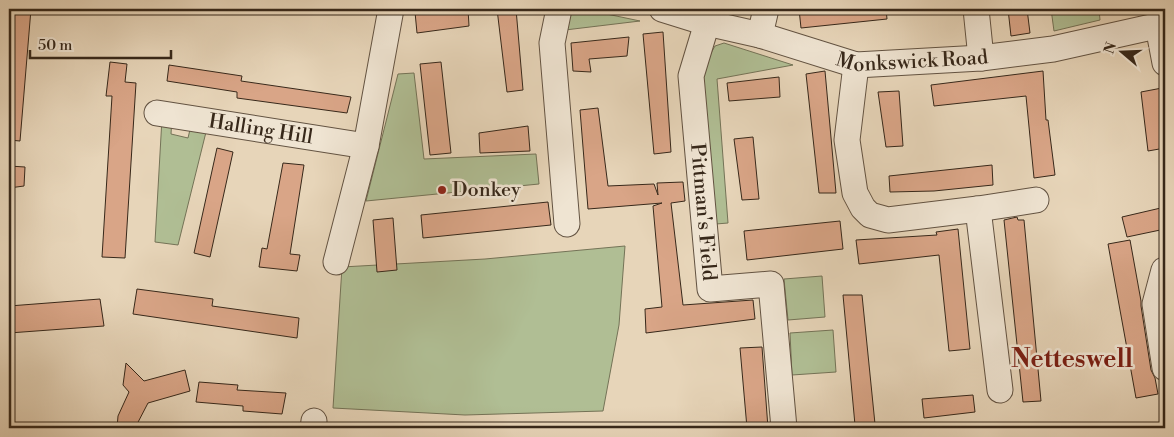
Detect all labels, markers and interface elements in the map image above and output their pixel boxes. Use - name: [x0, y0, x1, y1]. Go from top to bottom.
- scale bar: [30, 28, 171, 60]
- north arrow: [1096, 28, 1146, 78]
- text: 50 m: [38, 36, 72, 55]
- text: N: [1100, 40, 1121, 56]
- street label: Monkswick Road: [833, 45, 990, 78]
- street label: Halling Hill: [207, 109, 315, 150]
- street label: Pittman's Field: [685, 142, 722, 283]
- place label: Donkey: [452, 178, 521, 203]
- marker: Donkey: [436, 184, 448, 196]
- district label: Netteswell: [1011, 344, 1133, 375]

